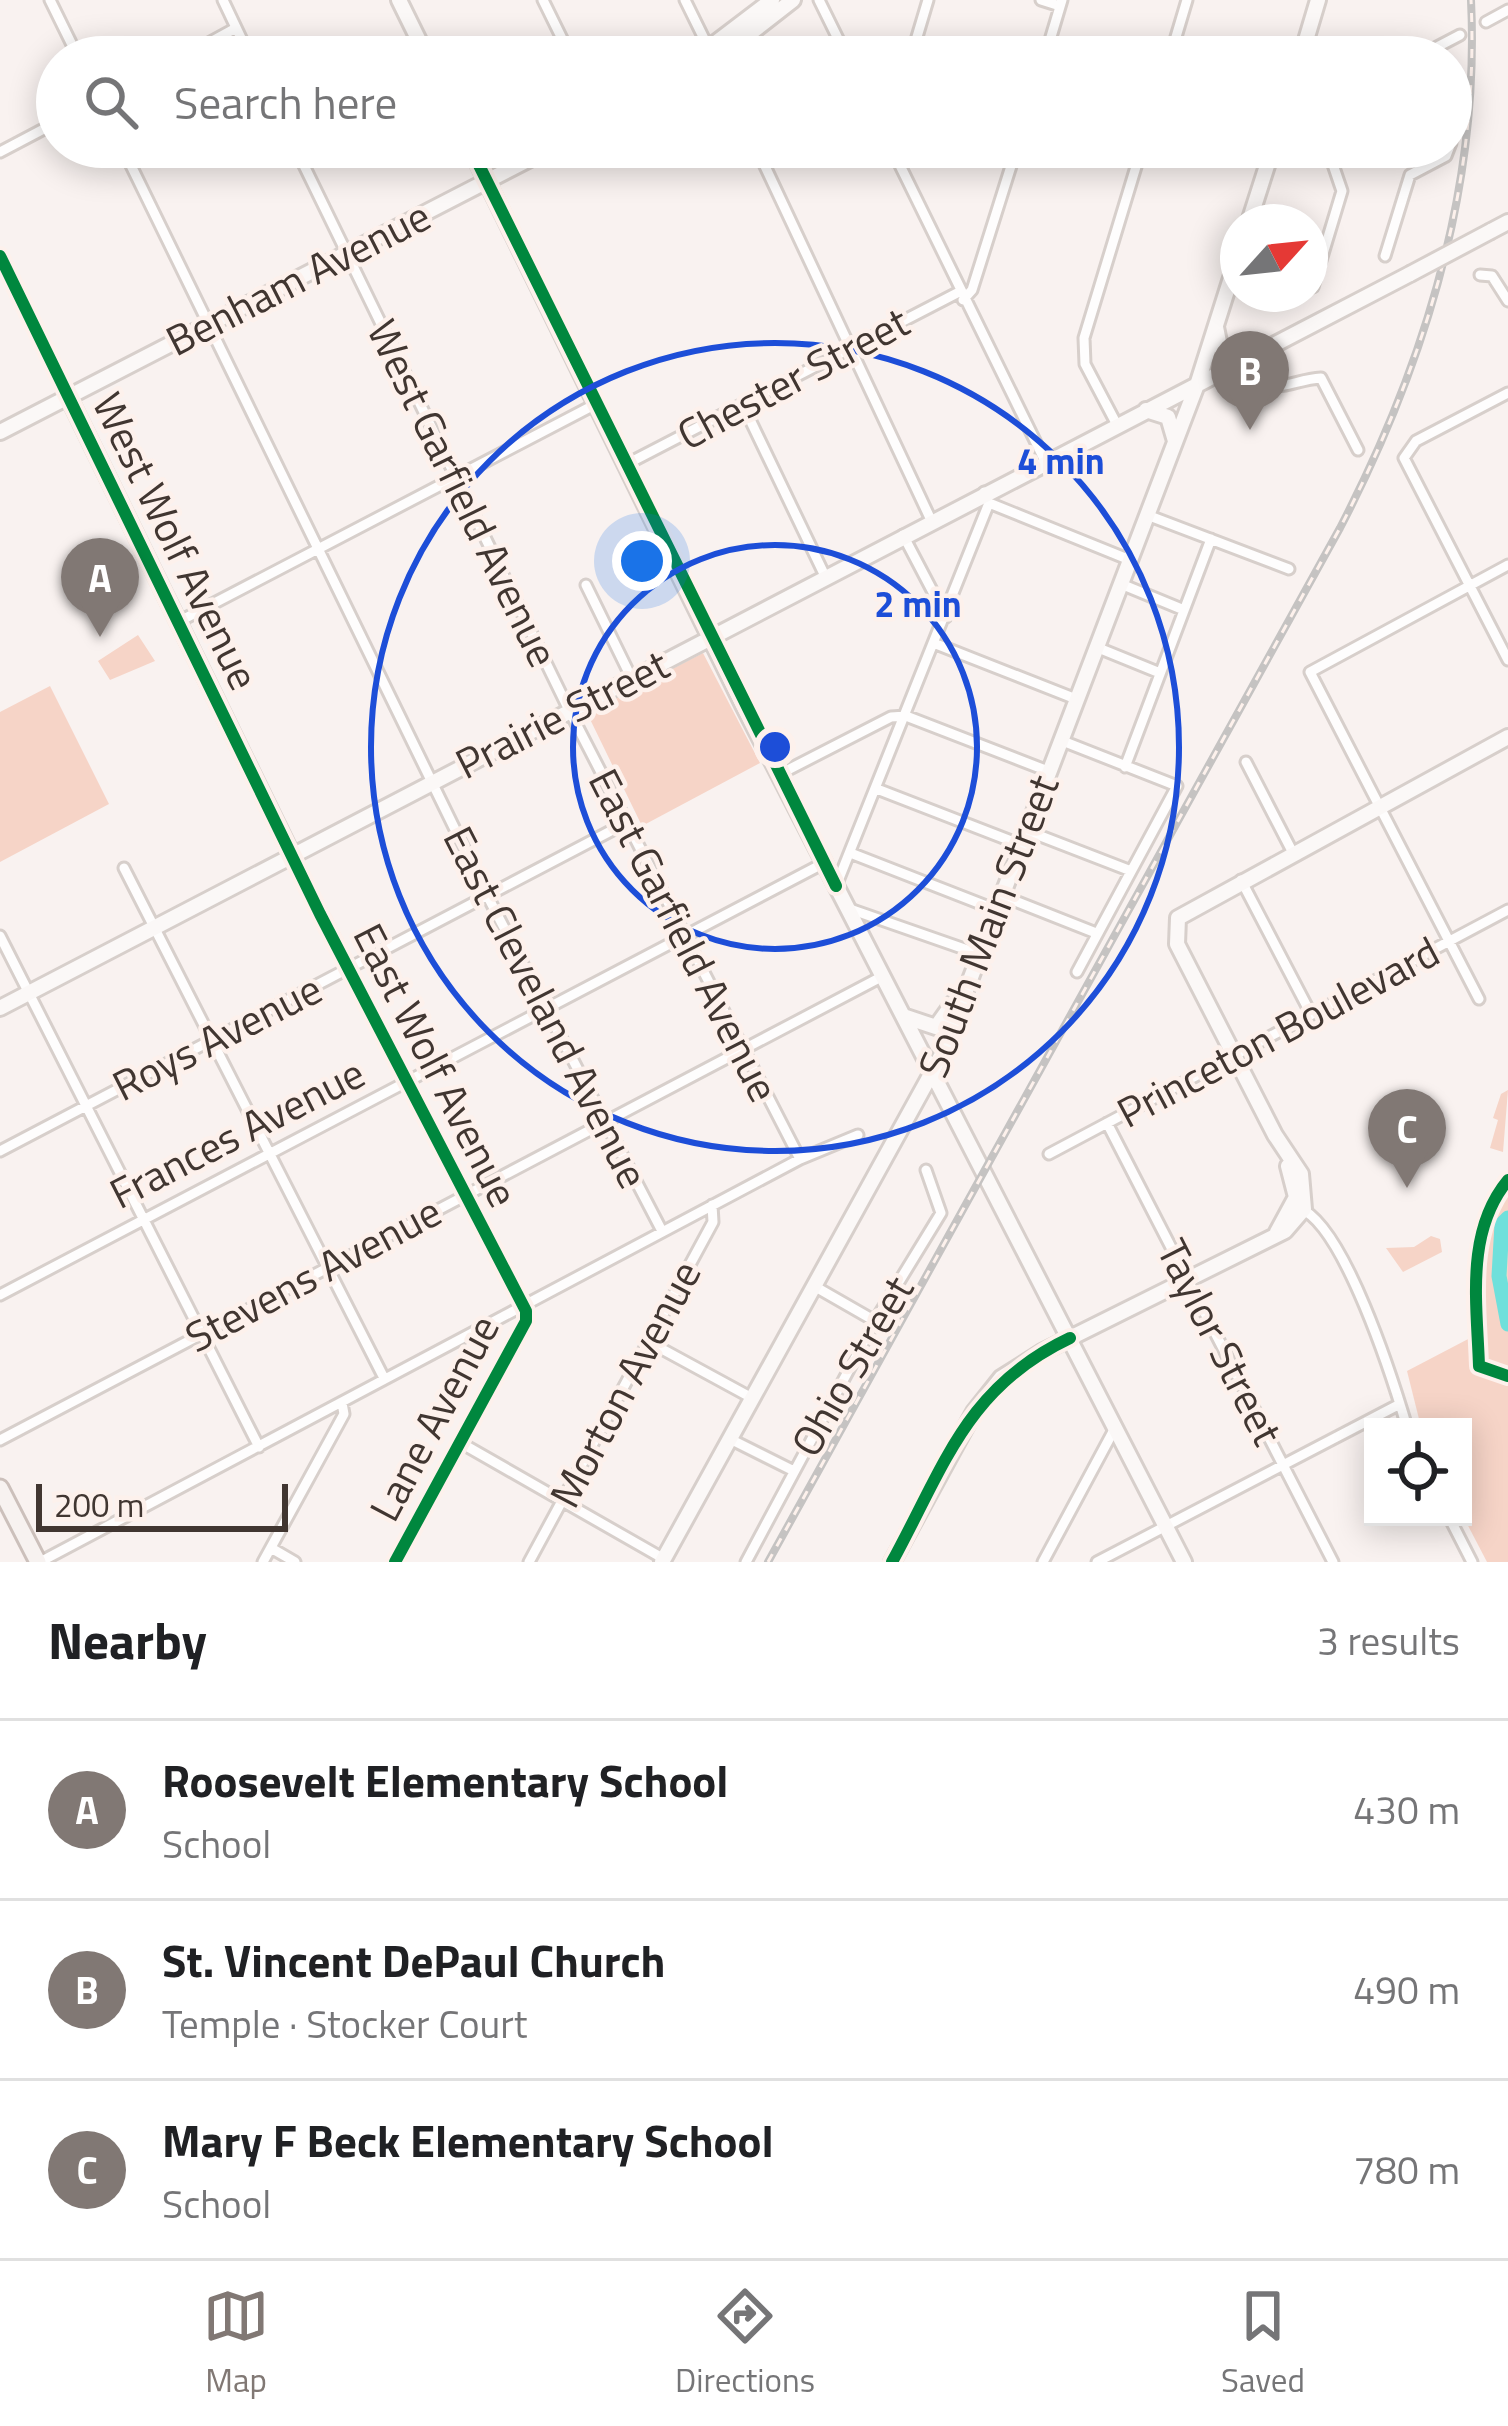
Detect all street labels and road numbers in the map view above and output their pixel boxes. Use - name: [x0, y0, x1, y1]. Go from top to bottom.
- street label: Benham Avenue: [154, 183, 441, 371]
- street label: Chester Street: [665, 289, 920, 465]
- street label: West Garfield Avenue: [352, 308, 576, 677]
- street label: West Wolf Avenue: [82, 384, 270, 698]
- street label: Prairie Street: [444, 632, 680, 794]
- street label: East Garfield Avenue: [573, 757, 797, 1112]
- street label: South Main Street: [900, 765, 1074, 1086]
- street label: East Cleveland Avenue: [428, 815, 666, 1199]
- street label: East Wolf Avenue: [338, 912, 536, 1217]
- street label: Princeton Boulevard: [1105, 919, 1450, 1143]
- street label: Roys Avenue: [101, 956, 332, 1116]
- street label: Frances Avenue: [98, 1040, 375, 1224]
- street label: Stevens Avenue: [173, 1179, 452, 1368]
- street label: Taylor Street: [1142, 1227, 1300, 1456]
- street label: Morton Avenue: [532, 1248, 716, 1519]
- street label: Ohio Street: [774, 1263, 929, 1468]
- street label: Lane Avenue: [352, 1303, 514, 1532]

